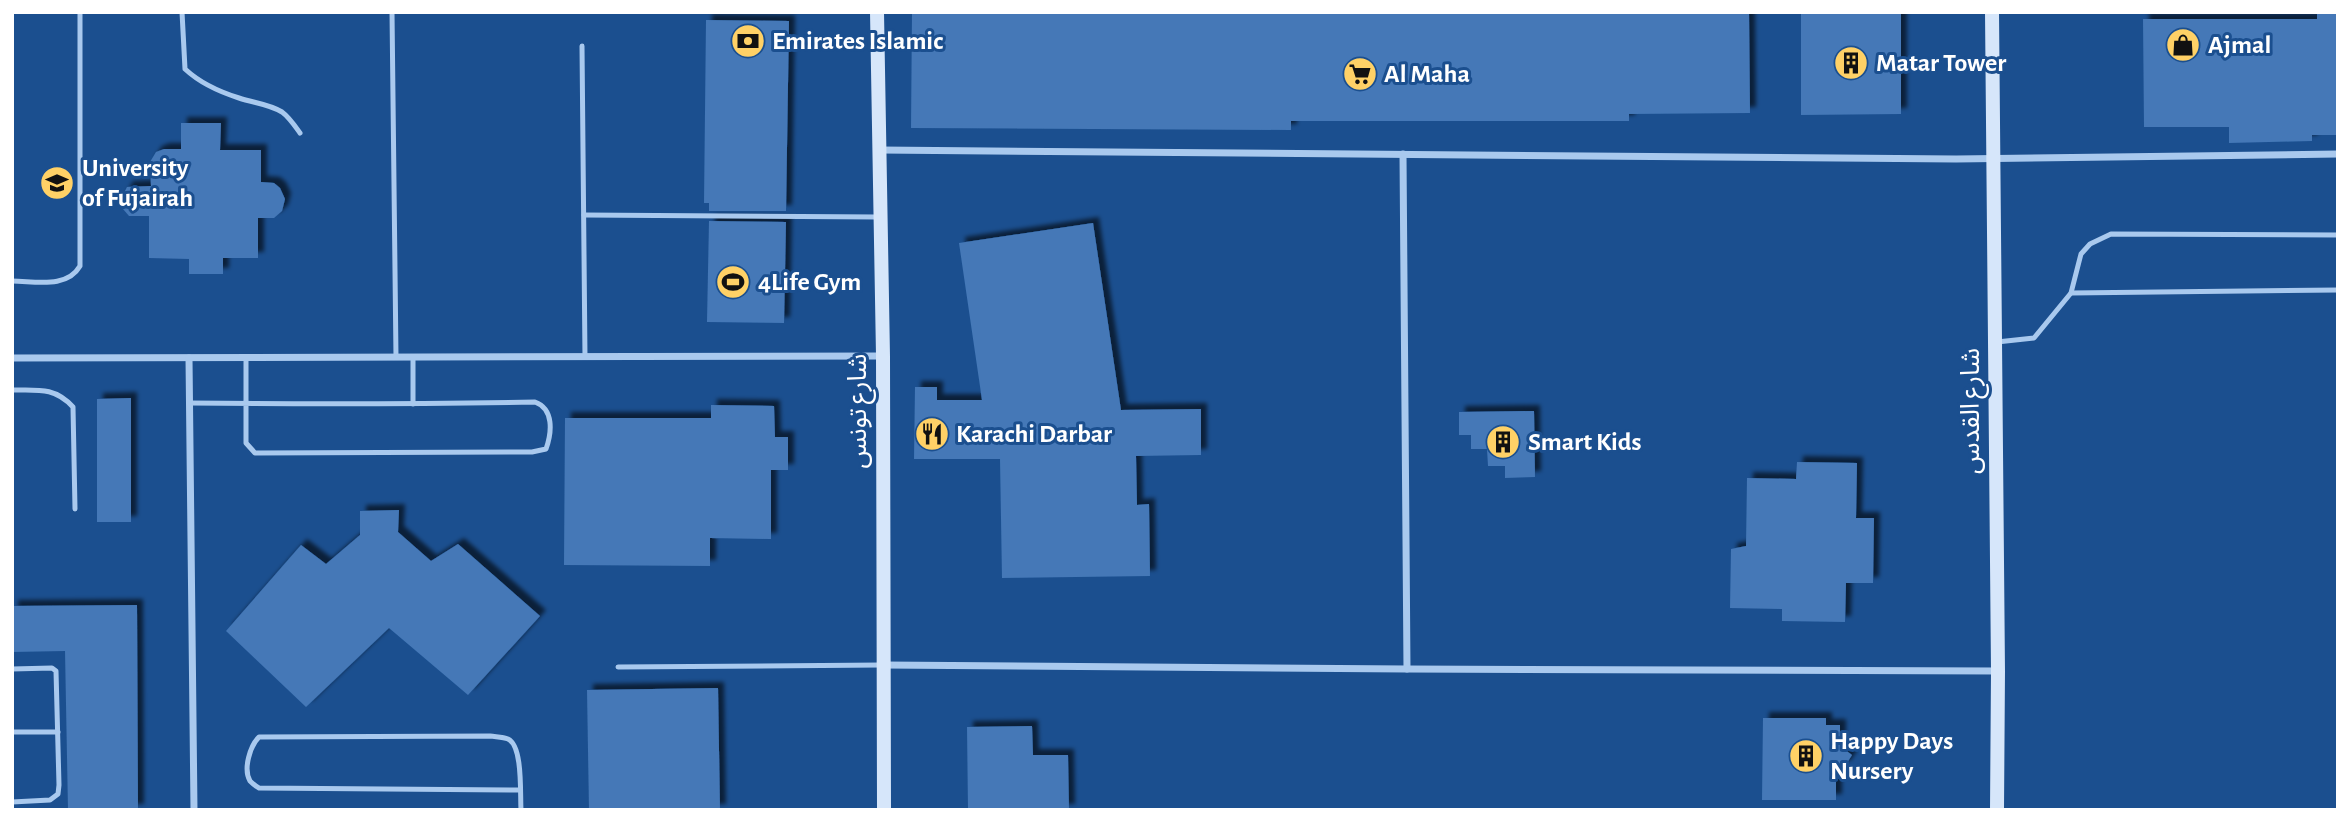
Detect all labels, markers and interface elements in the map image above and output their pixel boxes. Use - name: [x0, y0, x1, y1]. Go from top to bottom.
- bank icon: Emirates Islamic: [729, 22, 767, 60]
- shop icon: Ajmal: [2164, 26, 2202, 64]
- place label: Emirates Islamic: [772, 28, 943, 54]
- place label: Ajmal: [2208, 32, 2271, 58]
- building icon: Matar Tower: [1832, 44, 1870, 82]
- place label: Matar Tower: [1876, 50, 2006, 76]
- supermarket icon: Al Maha: [1341, 55, 1379, 93]
- place label: Al Maha: [1384, 61, 1470, 87]
- place label: University of Fujairah: [82, 155, 193, 211]
- school or university icon: University of Fujairah: [38, 164, 76, 202]
- sports icon: 4Life Gym: [714, 263, 752, 301]
- place label: 4Life Gym: [758, 269, 861, 295]
- street label: شارع القدس: [1958, 348, 1989, 474]
- street label: شارع تونس: [845, 354, 876, 469]
- restaurant icon: Karachi Darbar: [913, 415, 951, 453]
- place label: Karachi Darbar: [956, 421, 1112, 447]
- building icon: Smart Kids: [1484, 423, 1522, 461]
- place label: Smart Kids: [1528, 429, 1642, 455]
- place label: Happy Days Nursery: [1830, 728, 1953, 784]
- building icon: Happy Days Nursery: [1787, 737, 1825, 775]

